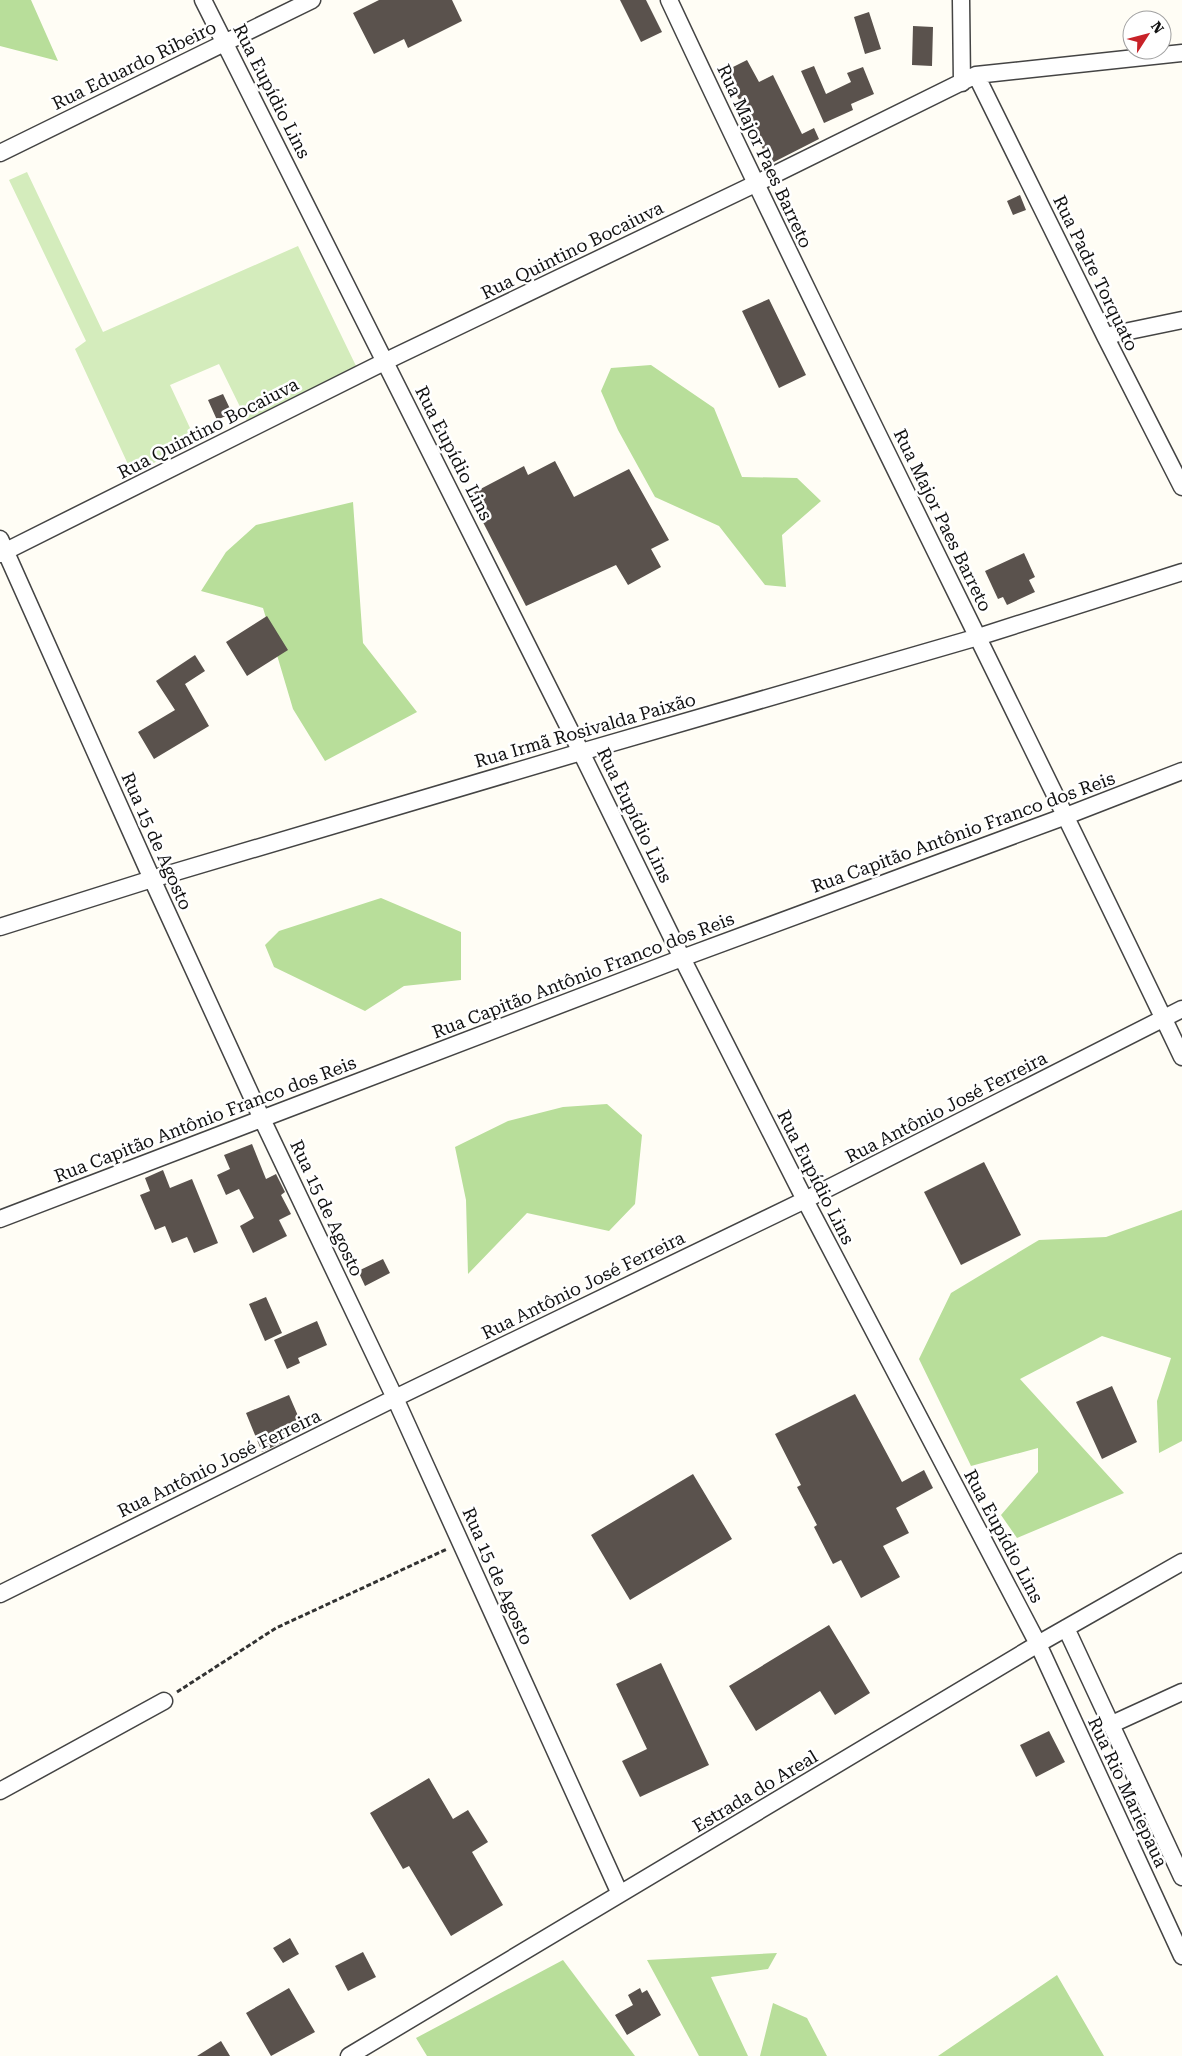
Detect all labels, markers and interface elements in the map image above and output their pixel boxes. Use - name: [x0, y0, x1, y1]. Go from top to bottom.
- north arrow: [1122, 10, 1172, 60]
- street label: Rua Eduardo Ribeiro: [49, 16, 219, 114]
- text: N: [1148, 18, 1167, 37]
- street label: Rua Eupídio Lins: [229, 20, 315, 162]
- street label: Rua Major Paes Barreto: [713, 61, 817, 251]
- street label: Rua Padre Torquato: [1049, 192, 1143, 354]
- street label: Rua Quintino Bocaiuva: [477, 197, 667, 303]
- street label: Rua Quintino Bocaiuva: [114, 373, 302, 483]
- street label: Rua Eupídio Lins: [411, 382, 497, 524]
- street label: Rua Major Paes Barreto: [890, 425, 996, 615]
- street label: Rua Irmã Rosivalda Paixão: [472, 688, 698, 772]
- street label: Rua Eupídio Lins: [593, 744, 677, 886]
- street label: Rua Capitão Antônio Franco dos Reis: [808, 767, 1118, 897]
- street label: Rua 15 de Agosto: [117, 769, 197, 913]
- street label: Rua Capitão Antônio Franco dos Reis: [429, 908, 737, 1042]
- street label: Rua Antônio José Ferreira: [842, 1047, 1050, 1167]
- street label: Rua Capitão Antônio Franco dos Reis: [51, 1052, 359, 1186]
- street label: Rua Eupídio Lins: [773, 1106, 859, 1248]
- street label: Rua 15 de Agosto: [286, 1136, 368, 1280]
- street label: Rua Antônio José Ferreira: [478, 1227, 688, 1343]
- street label: Rua Antônio José Ferreira: [114, 1405, 324, 1521]
- street label: Rua Eupídio Lins: [960, 1466, 1048, 1606]
- street label: Rua 15 de Agosto: [458, 1504, 538, 1648]
- street label: Rua Rio Mariepaua: [1084, 1713, 1172, 1871]
- street label: Estrada do Areal: [689, 1745, 821, 1836]

